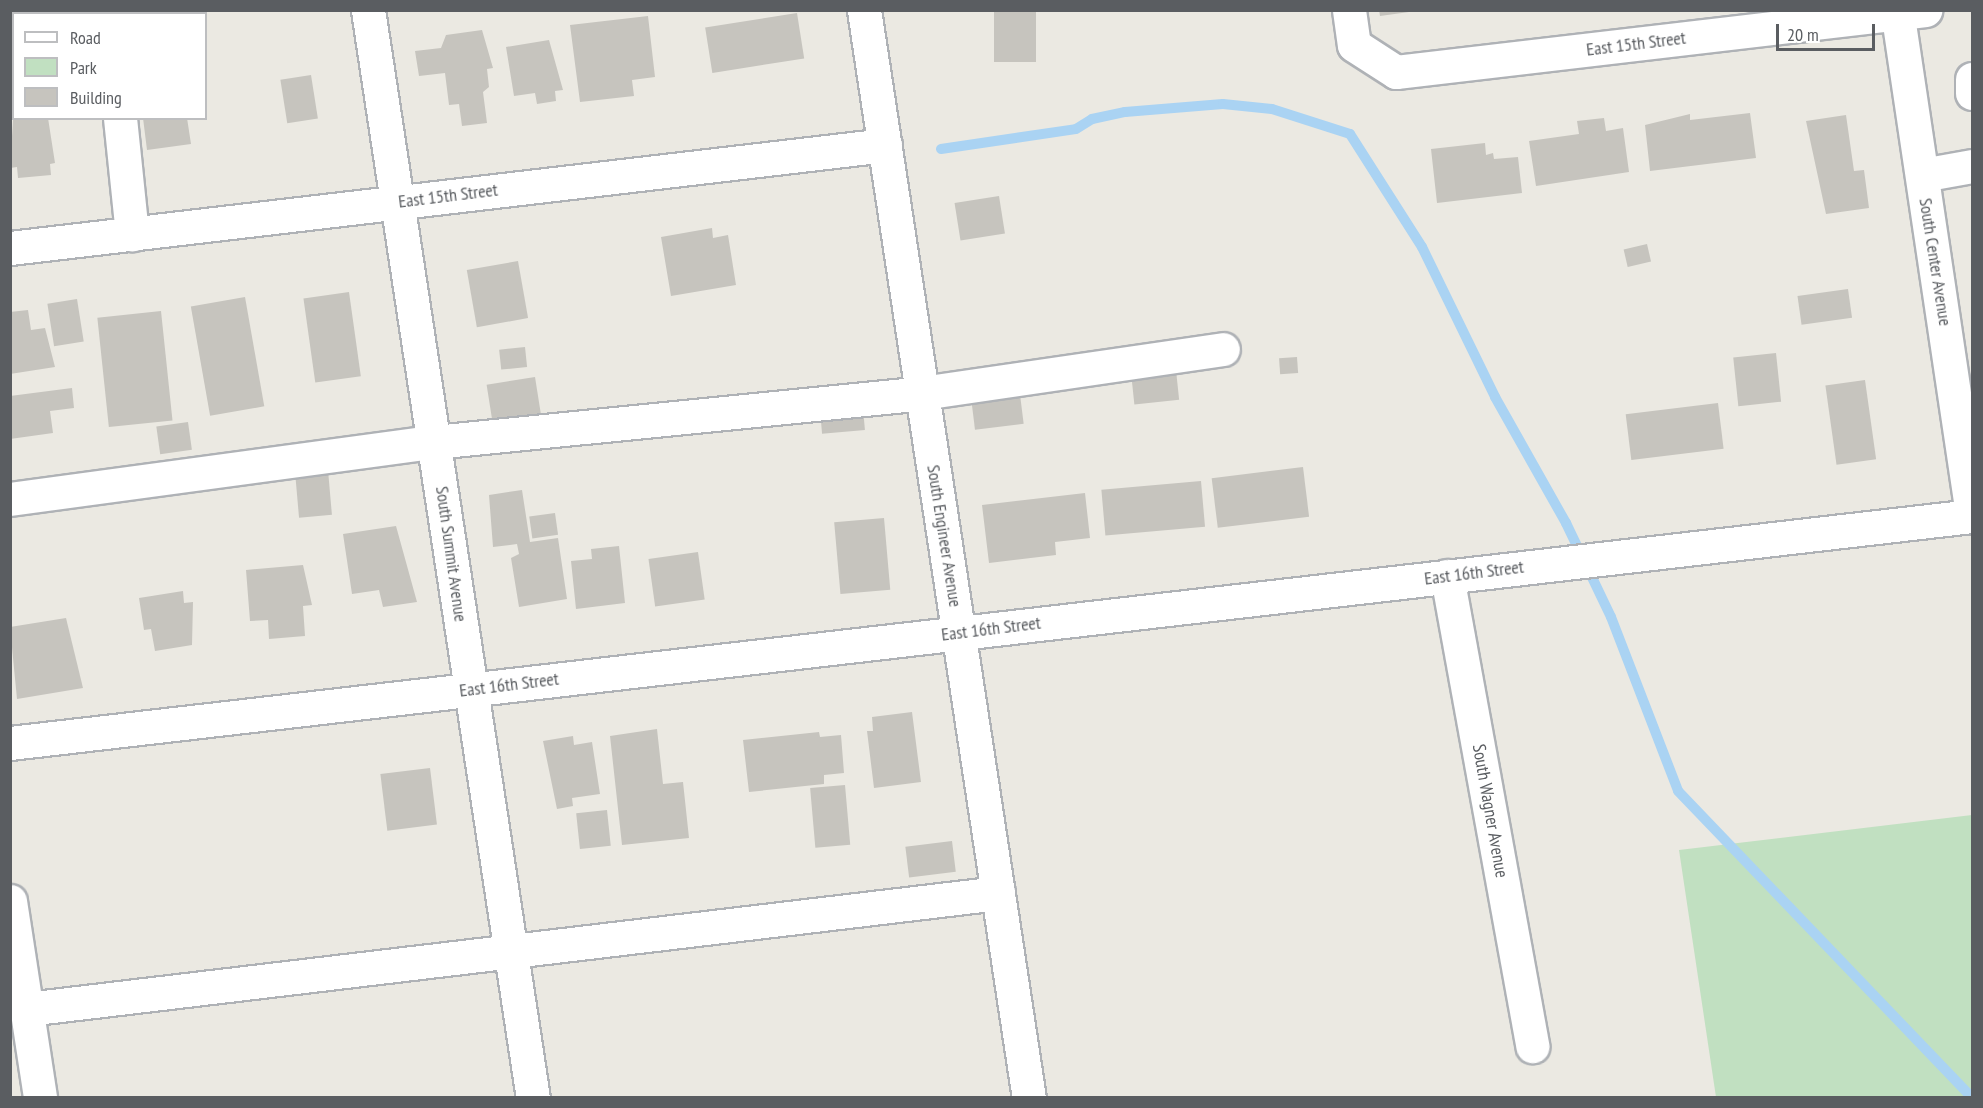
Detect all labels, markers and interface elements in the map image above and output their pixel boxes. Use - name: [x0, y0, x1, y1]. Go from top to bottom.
- legend: [12, 12, 207, 120]
- scale bar: [1779, 12, 1878, 50]
- text: 20 m: [1787, 23, 1819, 46]
- text: Road: [70, 26, 101, 49]
- street label: East 15th Street: [1585, 27, 1687, 61]
- text: Park: [70, 56, 97, 79]
- text: Building: [70, 86, 122, 109]
- street label: East 15th Street: [397, 179, 499, 213]
- street label: South Center Avenue: [1914, 196, 1956, 328]
- street label: South Engineer Avenue: [922, 463, 966, 609]
- street label: South Summit Avenue: [431, 485, 471, 623]
- street label: East 16th Street: [1423, 556, 1525, 590]
- street label: East 16th Street: [940, 612, 1042, 646]
- street label: East 16th Street: [458, 668, 560, 702]
- street label: South Wagner Avenue: [1468, 742, 1512, 880]

